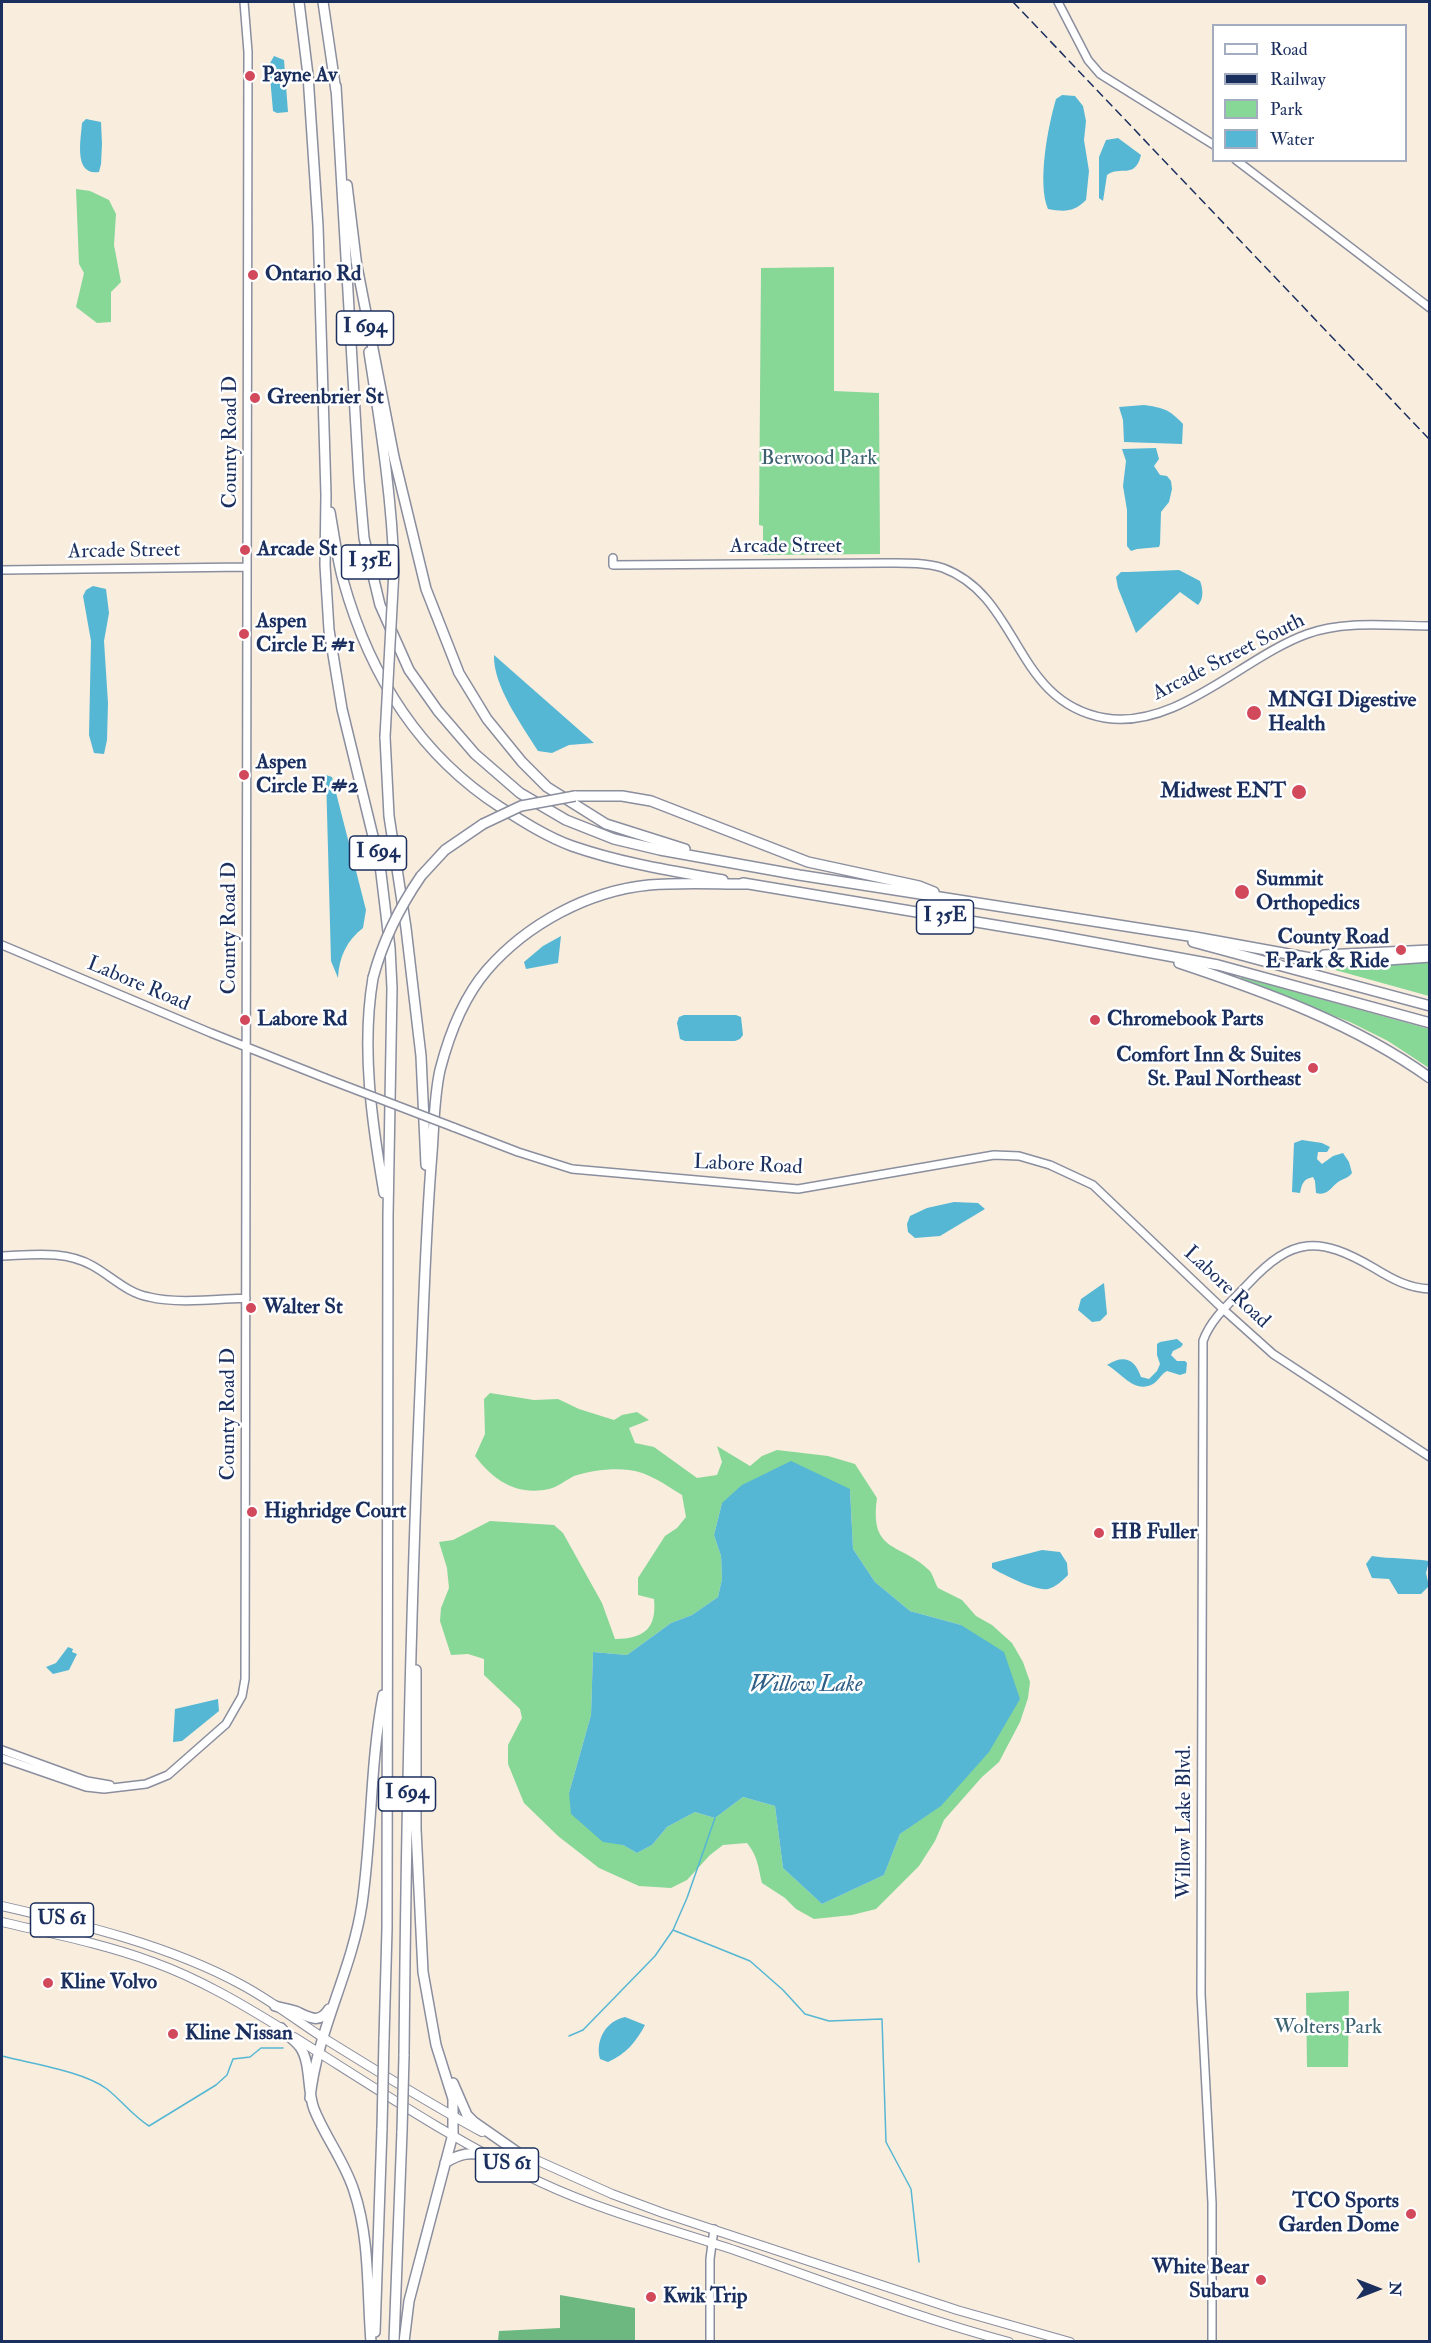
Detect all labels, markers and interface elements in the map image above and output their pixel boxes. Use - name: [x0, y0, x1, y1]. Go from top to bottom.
- legend: [1212, 24, 1407, 162]
- text: Road: [1270, 38, 1308, 61]
- place label: Payne Av: [262, 63, 337, 89]
- text: Railway: [1270, 68, 1326, 91]
- marker: Payne Av: [243, 69, 257, 83]
- text: Park: [1270, 98, 1303, 121]
- text: Water: [1270, 128, 1314, 151]
- place label: Ontario Rd: [265, 262, 361, 288]
- marker: Ontario Rd: [246, 268, 260, 282]
- road number: I 694: [336, 311, 394, 345]
- street label: County Road D: [218, 376, 244, 508]
- place label: Greenbrier St: [267, 385, 384, 411]
- marker: Greenbrier St: [248, 391, 262, 405]
- park label: Berwood Park: [761, 446, 877, 472]
- street label: Arcade Street: [730, 534, 842, 560]
- place label: Arcade St: [257, 537, 337, 563]
- street label: Arcade Street: [68, 538, 180, 566]
- marker: Arcade St: [238, 543, 252, 557]
- road number: I 35E: [342, 545, 398, 579]
- place label: Aspen Circle E #1: [256, 609, 355, 659]
- street label: Arcade Street South: [1149, 609, 1309, 707]
- marker: Aspen Circle E #1: [237, 627, 251, 641]
- place label: MNGI Digestive Health: [1268, 688, 1416, 738]
- marker: MNGI Digestive Health: [1245, 704, 1263, 722]
- place label: Aspen Circle E #2: [256, 750, 358, 800]
- marker: Aspen Circle E #2: [237, 768, 251, 782]
- place label: Midwest ENT: [1160, 779, 1286, 805]
- marker: Midwest ENT: [1290, 783, 1308, 801]
- road number: I 694: [350, 836, 406, 870]
- street label: County Road D: [217, 862, 243, 994]
- place label: Summit Orthopedics: [1256, 867, 1360, 917]
- marker: Summit Orthopedics: [1233, 883, 1251, 901]
- road number: I 35E: [916, 900, 974, 934]
- place label: County Road E Park & Ride: [1265, 925, 1389, 975]
- marker: County Road E Park & Ride: [1394, 943, 1408, 957]
- street label: Labore Road: [83, 952, 193, 1018]
- place label: Labore Rd: [257, 1007, 347, 1033]
- place label: Chromebook Parts: [1107, 1007, 1263, 1033]
- marker: Labore Rd: [238, 1013, 252, 1027]
- marker: Chromebook Parts: [1088, 1013, 1102, 1027]
- place label: Comfort Inn & Suites St. Paul Northeast: [1116, 1043, 1301, 1093]
- marker: Comfort Inn & Suites St. Paul Northeast: [1306, 1061, 1320, 1075]
- street label: Labore Road: [693, 1151, 803, 1181]
- street label: Labore Road: [1178, 1242, 1274, 1334]
- place label: Walter St: [263, 1295, 343, 1321]
- marker: Walter St: [244, 1301, 258, 1315]
- street label: County Road D: [216, 1348, 242, 1480]
- place label: Highridge Court: [264, 1499, 406, 1525]
- marker: Highridge Court: [245, 1505, 259, 1519]
- place label: HB Fuller: [1111, 1520, 1197, 1546]
- marker: HB Fuller: [1092, 1526, 1106, 1540]
- water label: Willow Lake: [750, 1673, 862, 1699]
- street label: Willow Lake Blvd.: [1172, 1745, 1198, 1899]
- road number: I 694: [378, 1777, 436, 1811]
- road number: US 61: [31, 1903, 94, 1937]
- place label: Kline Volvo: [60, 1970, 157, 1996]
- marker: Kline Volvo: [41, 1976, 55, 1990]
- park label: Wolters Park: [1274, 2015, 1382, 2041]
- place label: Kline Nissan: [185, 2021, 293, 2047]
- marker: Kline Nissan: [166, 2027, 180, 2041]
- road number: US 61: [476, 2148, 538, 2182]
- place label: TCO Sports Garden Dome: [1278, 2189, 1399, 2239]
- marker: TCO Sports Garden Dome: [1404, 2207, 1418, 2221]
- place label: White Bear Subaru: [1152, 2255, 1249, 2305]
- north arrow: [1347, 2259, 1407, 2319]
- marker: White Bear Subaru: [1254, 2273, 1268, 2287]
- text: N: [1385, 2282, 1405, 2296]
- place label: Kwik Trip: [663, 2284, 747, 2310]
- marker: Kwik Trip: [644, 2290, 658, 2304]

